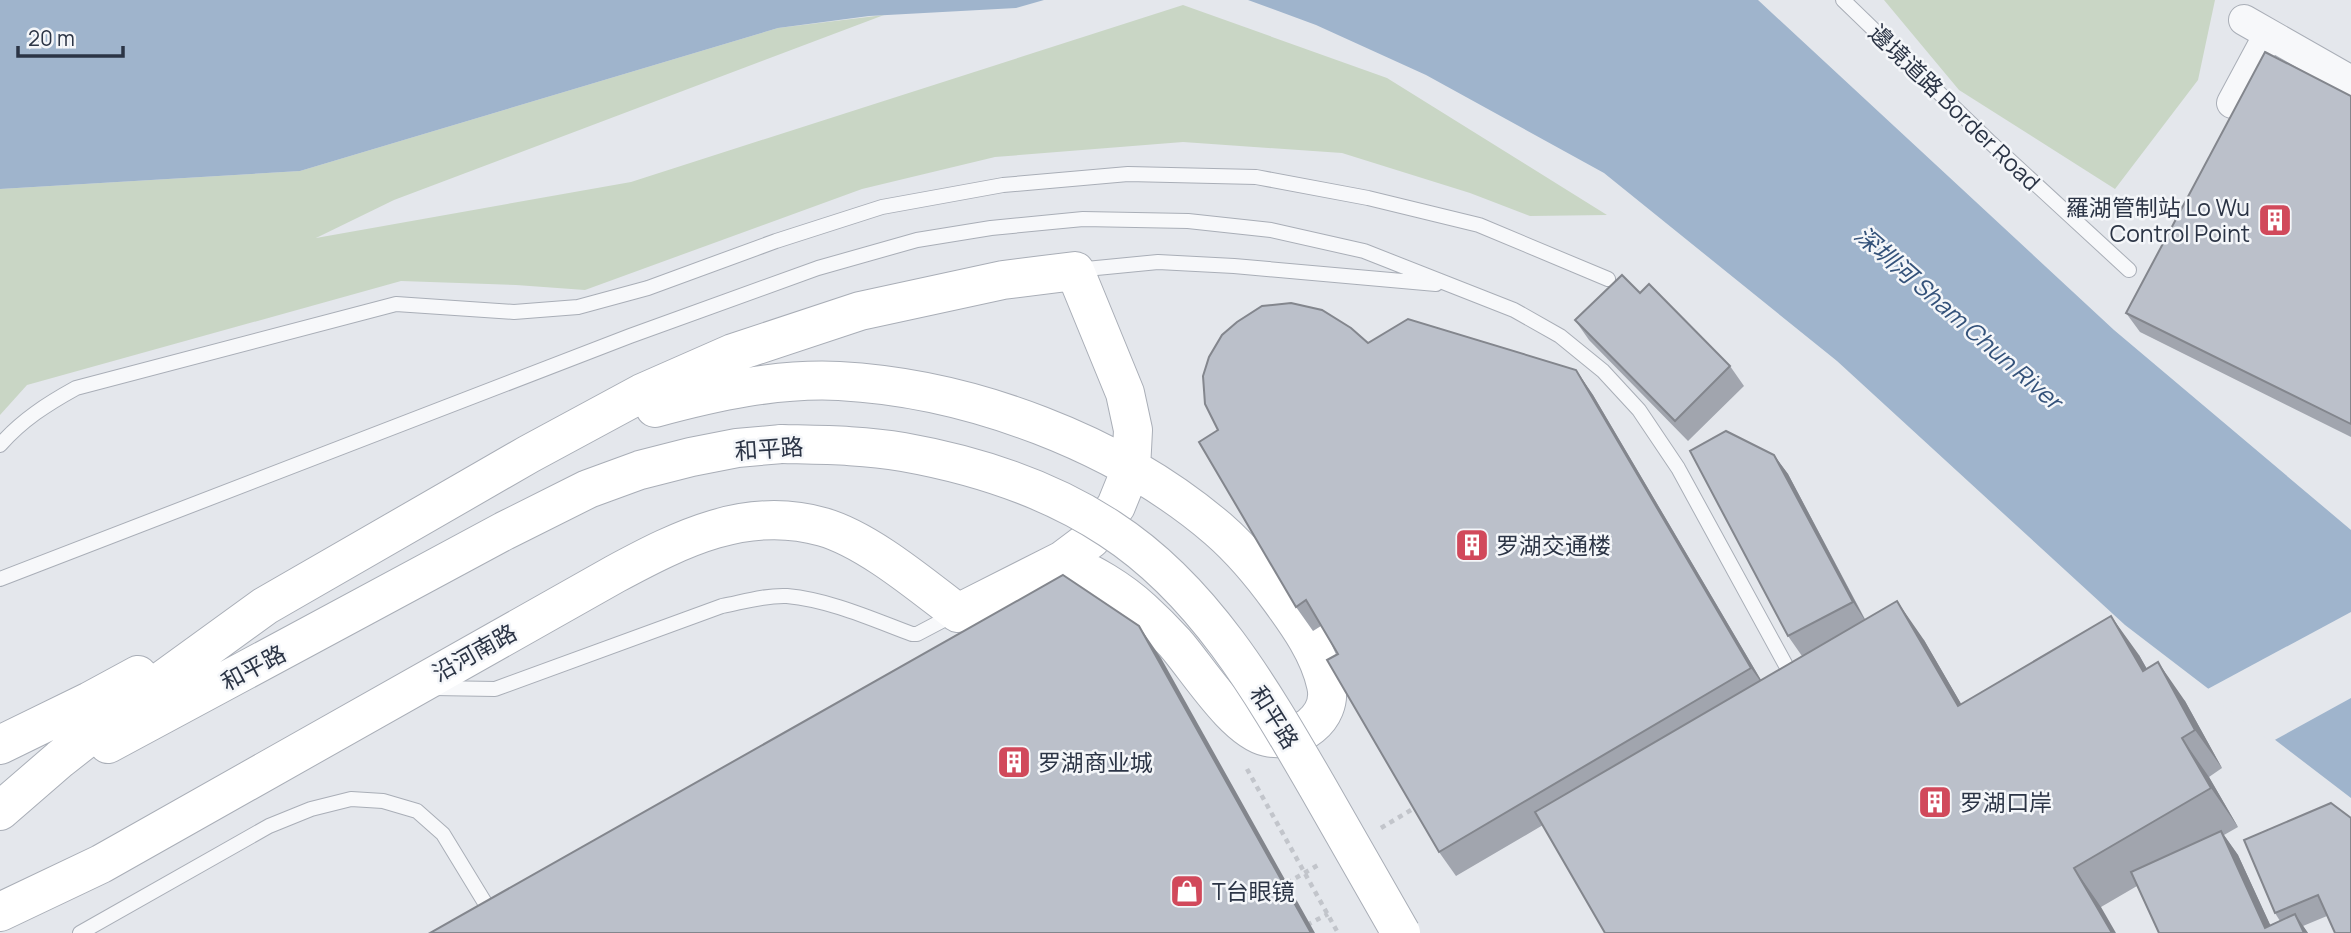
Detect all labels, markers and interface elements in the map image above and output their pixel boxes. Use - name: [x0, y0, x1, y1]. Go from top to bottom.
- scale bar: [18, 14, 122, 58]
- street label: 邊境道路 Border Road: [1862, 17, 2048, 197]
- text: 20 m: [28, 24, 75, 52]
- place label: 羅湖管制站 Lo Wu Control Point: [2066, 191, 2250, 249]
- building icon: 羅湖管制站 Lo Wu Control Point: [2256, 201, 2294, 239]
- water label: 深圳河 Sham Chun River: [1848, 218, 2072, 418]
- street label: 和平路: [733, 430, 805, 466]
- building icon: 罗湖交通楼: [1453, 526, 1491, 564]
- place label: 罗湖交通楼: [1496, 529, 1611, 561]
- street label: 沿河南路: [426, 616, 522, 688]
- street label: 和平路: [215, 637, 291, 697]
- street label: 和平路: [1243, 679, 1307, 755]
- building icon: 罗湖商业城: [995, 743, 1033, 781]
- place label: 罗湖商业城: [1038, 746, 1153, 778]
- building icon: 罗湖口岸: [1916, 783, 1954, 821]
- place label: 罗湖口岸: [1960, 786, 2052, 818]
- shop icon: T台眼镜: [1168, 872, 1206, 910]
- place label: T台眼镜: [1212, 875, 1295, 907]

